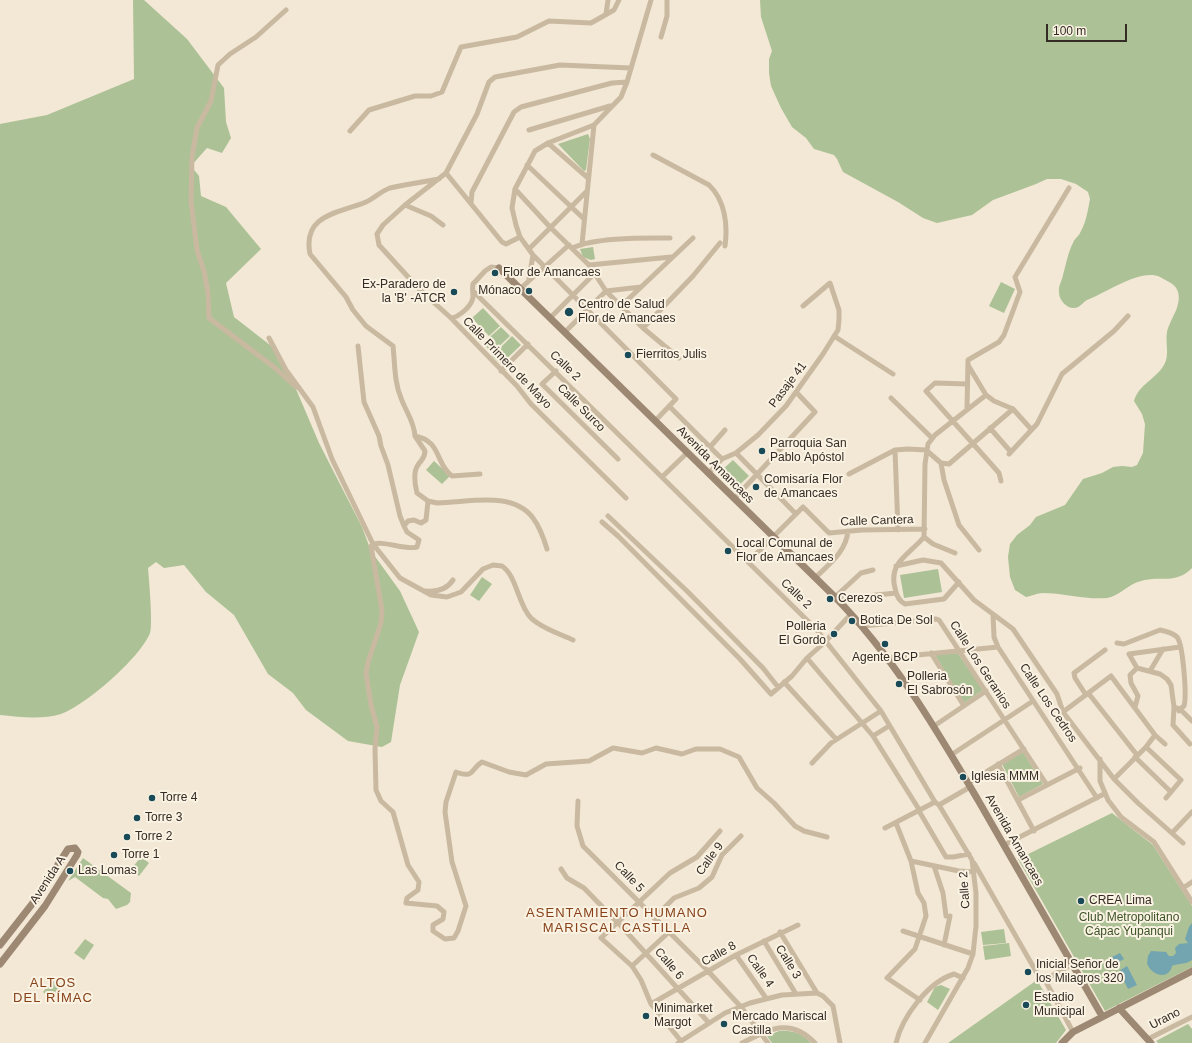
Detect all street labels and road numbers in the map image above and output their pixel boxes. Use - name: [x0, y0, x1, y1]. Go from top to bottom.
- street label: Calle Primero de Mayo: [459, 314, 555, 412]
- street label: Calle 2: [547, 348, 583, 384]
- street label: Pasaje 41: [766, 359, 810, 411]
- street label: Calle Surco: [554, 381, 608, 435]
- street label: Avenida Amancaes: [673, 423, 757, 507]
- street label: Calle Cantera: [840, 513, 914, 529]
- street label: Calle 2: [778, 576, 814, 612]
- street label: Calle Los Geranios: [946, 618, 1014, 712]
- street label: Calle Los Cedros: [1016, 661, 1080, 745]
- street label: Avenida Amancaes: [982, 792, 1046, 888]
- street label: Calle 9: [693, 840, 727, 878]
- street label: Avenida A: [27, 853, 69, 907]
- street label: Calle 5: [611, 858, 647, 896]
- street label: Calle 2: [957, 871, 973, 909]
- street label: Calle 8: [699, 939, 739, 969]
- street label: Calle 3: [772, 942, 804, 982]
- street label: Calle 6: [651, 945, 687, 983]
- street label: Calle 4: [743, 952, 777, 990]
- street label: Urano: [1147, 1005, 1183, 1033]

